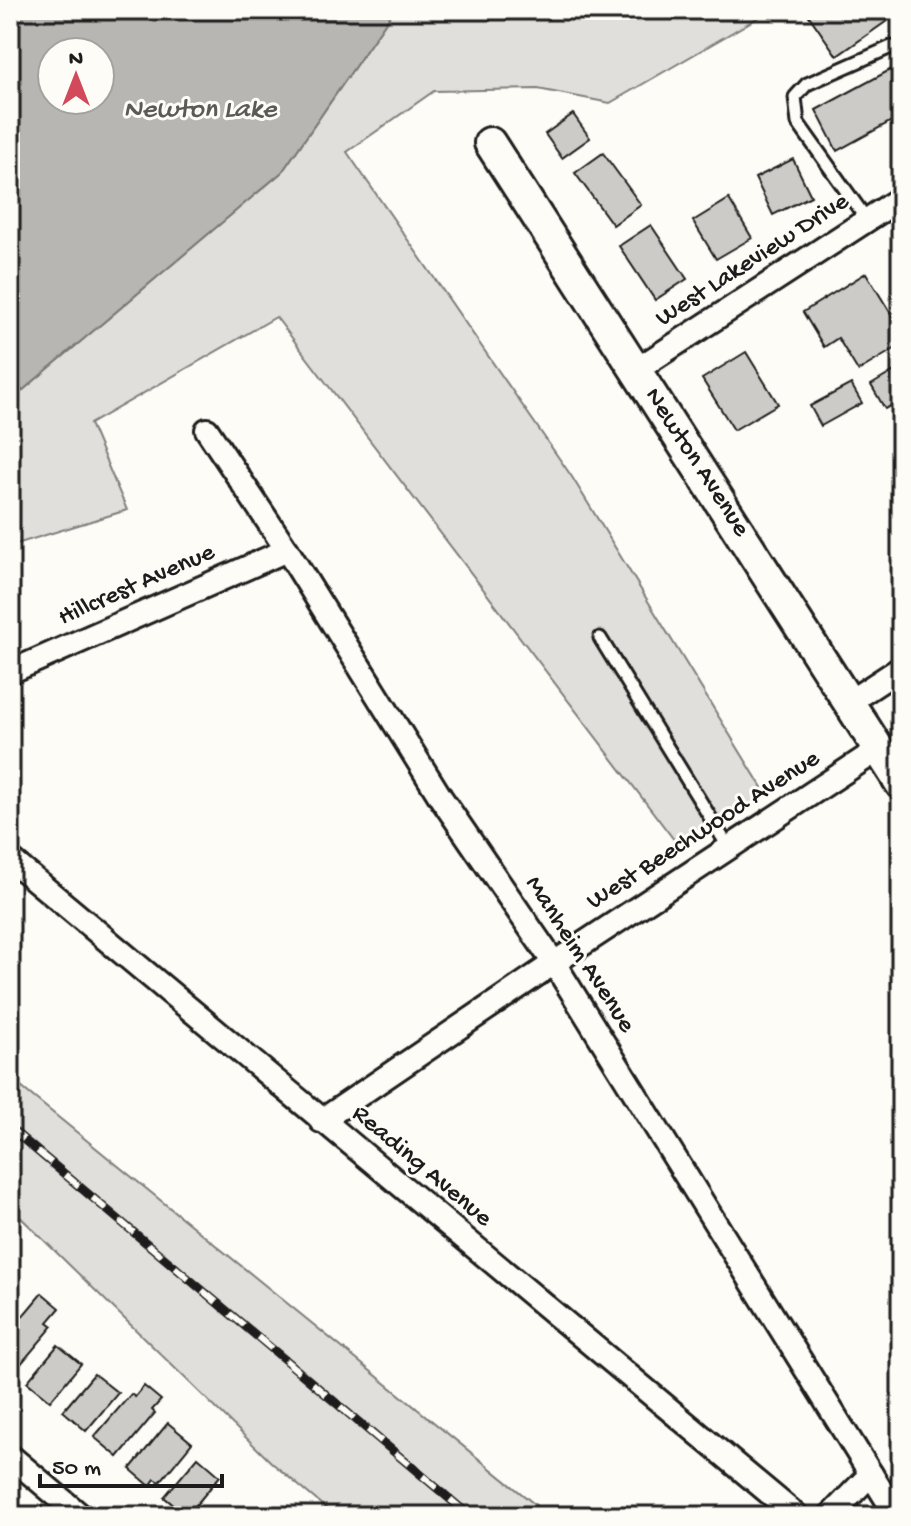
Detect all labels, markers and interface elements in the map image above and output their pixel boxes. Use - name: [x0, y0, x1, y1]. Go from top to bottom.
- north arrow: [36, 36, 116, 116]
- text: N: [69, 47, 83, 73]
- water label: Newton Lake: [123, 94, 278, 127]
- street label: West Lakeview Drive: [650, 187, 856, 335]
- street label: Newton Avenue: [636, 383, 756, 544]
- street label: Hillcrest Avenue: [54, 537, 221, 634]
- street label: West Beechwood Avenue: [582, 744, 827, 918]
- street label: Manheim Avenue: [517, 871, 642, 1040]
- street label: Reading Avenue: [344, 1099, 498, 1235]
- scale bar: [40, 1438, 222, 1488]
- text: 50 m: [52, 1455, 101, 1484]

